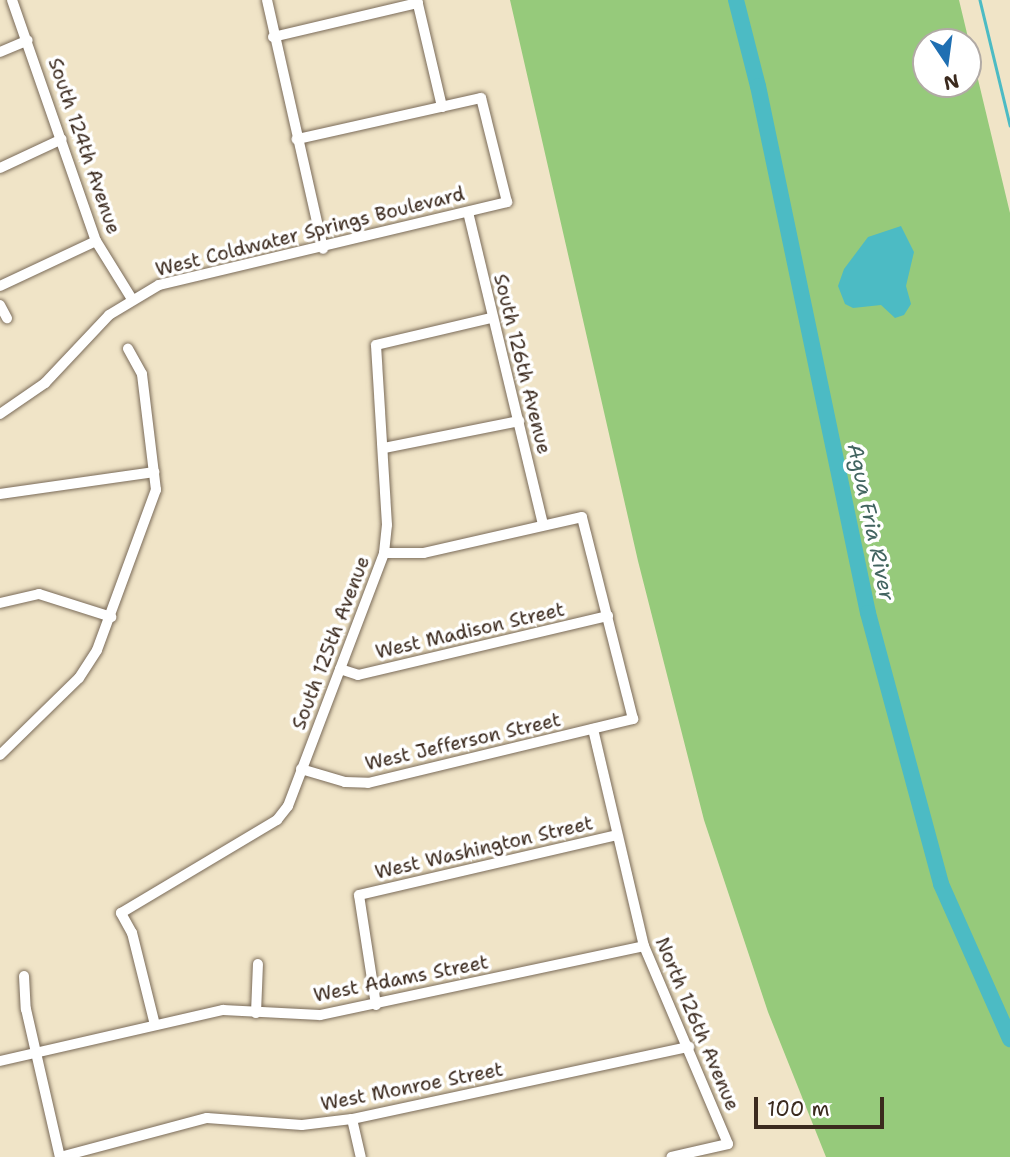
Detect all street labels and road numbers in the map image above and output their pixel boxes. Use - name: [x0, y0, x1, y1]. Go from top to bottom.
- street label: South 124th Avenue: [43, 55, 125, 237]
- street label: West Coldwater Springs Boulevard: [153, 183, 467, 281]
- street label: South 126th Avenue: [489, 272, 555, 456]
- street label: South 125th Avenue: [287, 553, 375, 733]
- street label: West Madison Street: [373, 598, 567, 664]
- street label: West Jefferson Street: [363, 708, 563, 776]
- street label: West Washington Street: [373, 812, 595, 884]
- street label: North 126th Avenue: [650, 934, 744, 1114]
- street label: West Adams Street: [312, 951, 490, 1007]
- street label: West Monroe Street: [319, 1058, 505, 1116]

